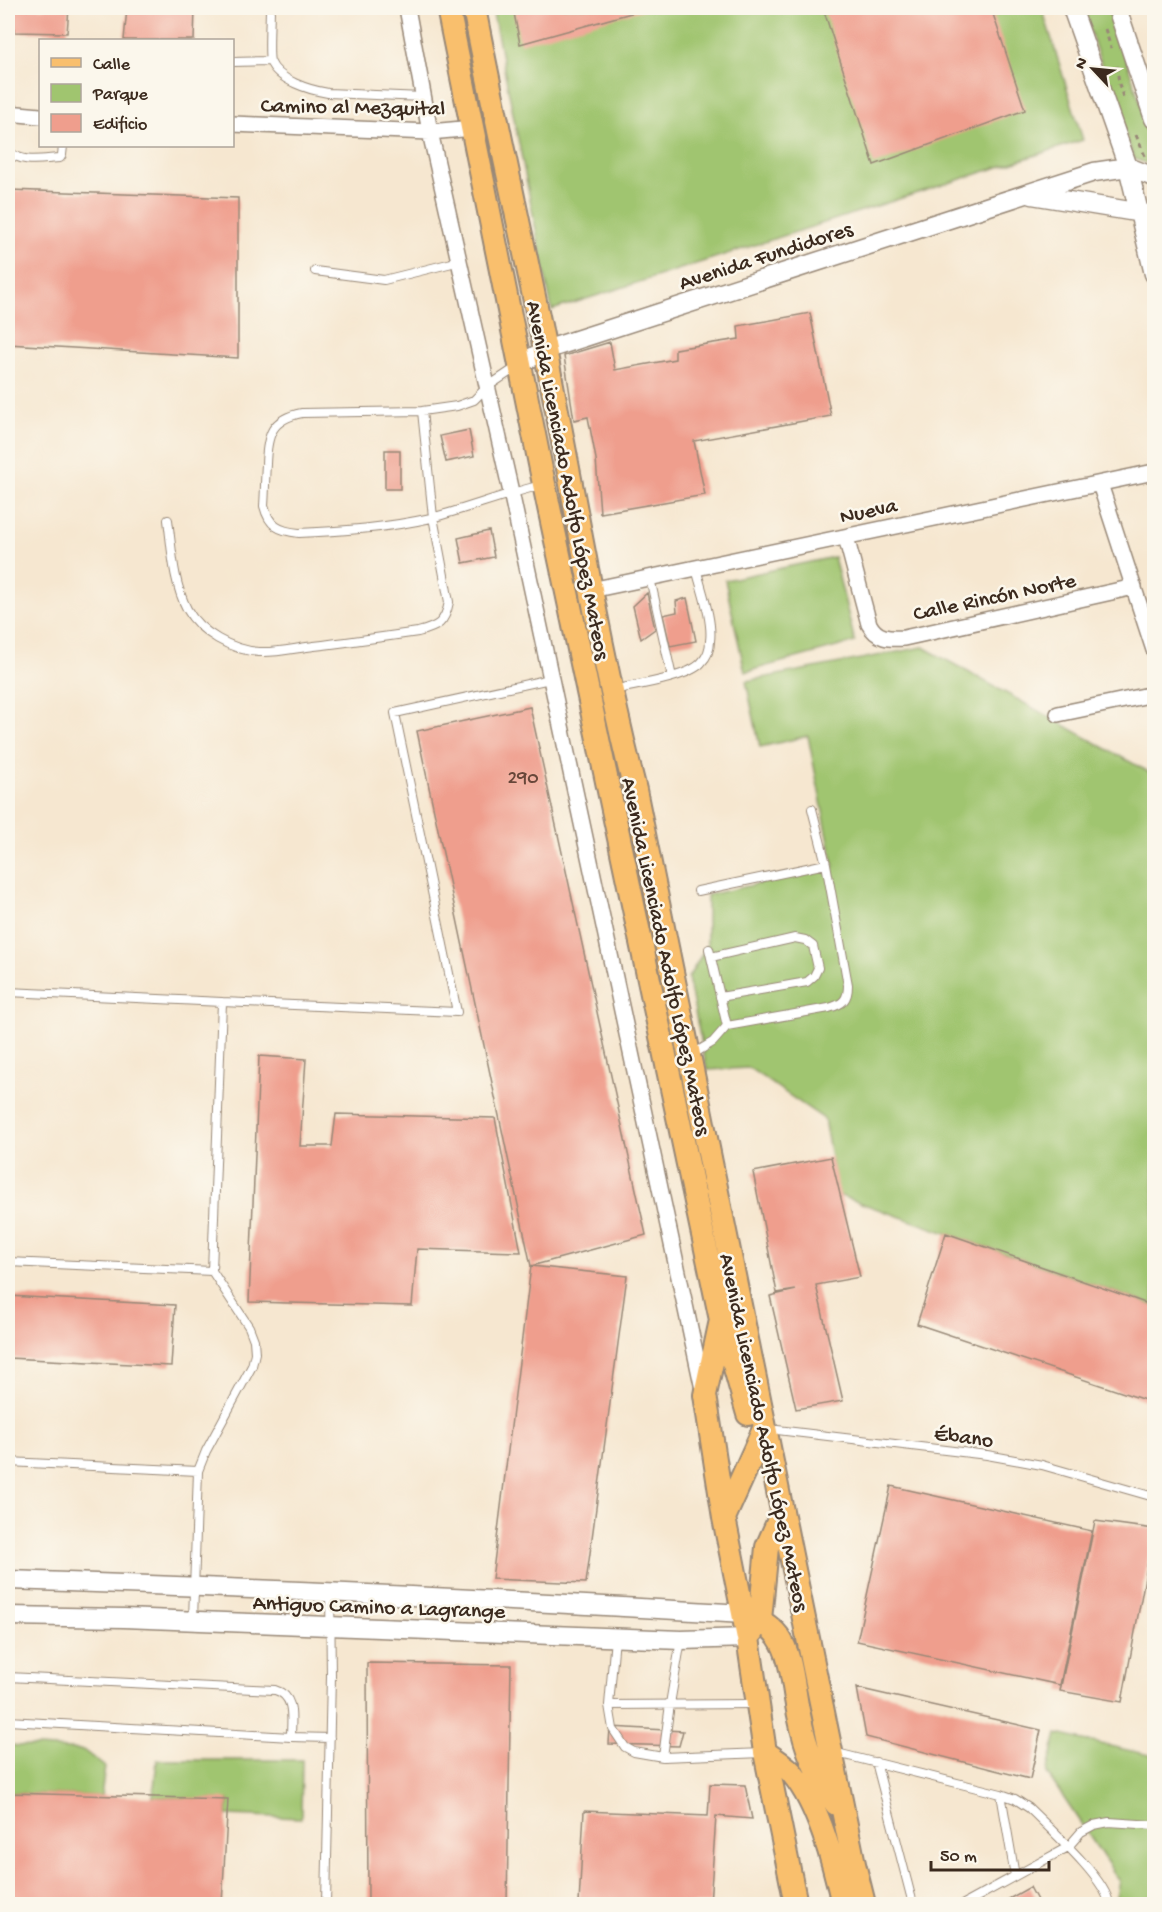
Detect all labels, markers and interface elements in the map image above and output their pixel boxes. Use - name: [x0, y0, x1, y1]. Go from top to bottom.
- legend: [39, 39, 234, 147]
- north arrow: [1063, 39, 1123, 99]
- text: Calle: [93, 55, 131, 76]
- text: N: [1072, 55, 1094, 73]
- text: Parque: [92, 85, 149, 106]
- street label: Camino al Mezquital: [260, 94, 446, 124]
- text: Edificio: [93, 115, 147, 136]
- street label: Avenida Fundidores: [676, 217, 857, 298]
- street label: Avenida Licenciado Adolfo López Mateos: [518, 299, 614, 663]
- street label: Nueva: [838, 494, 901, 532]
- street label: Calle Rincón Norte: [911, 569, 1079, 629]
- house number: 290: [507, 768, 539, 791]
- street label: Avenida Licenciado Adolfo López Mateos: [613, 776, 715, 1139]
- street label: Avenida Licenciado Adolfo López Mateos: [711, 1252, 813, 1615]
- street label: Ébano: [932, 1422, 995, 1455]
- street label: Antiguo Camino a Lagrange: [252, 1592, 506, 1626]
- scale bar: [931, 1834, 1050, 1872]
- text: 50 m: [940, 1847, 977, 1868]

